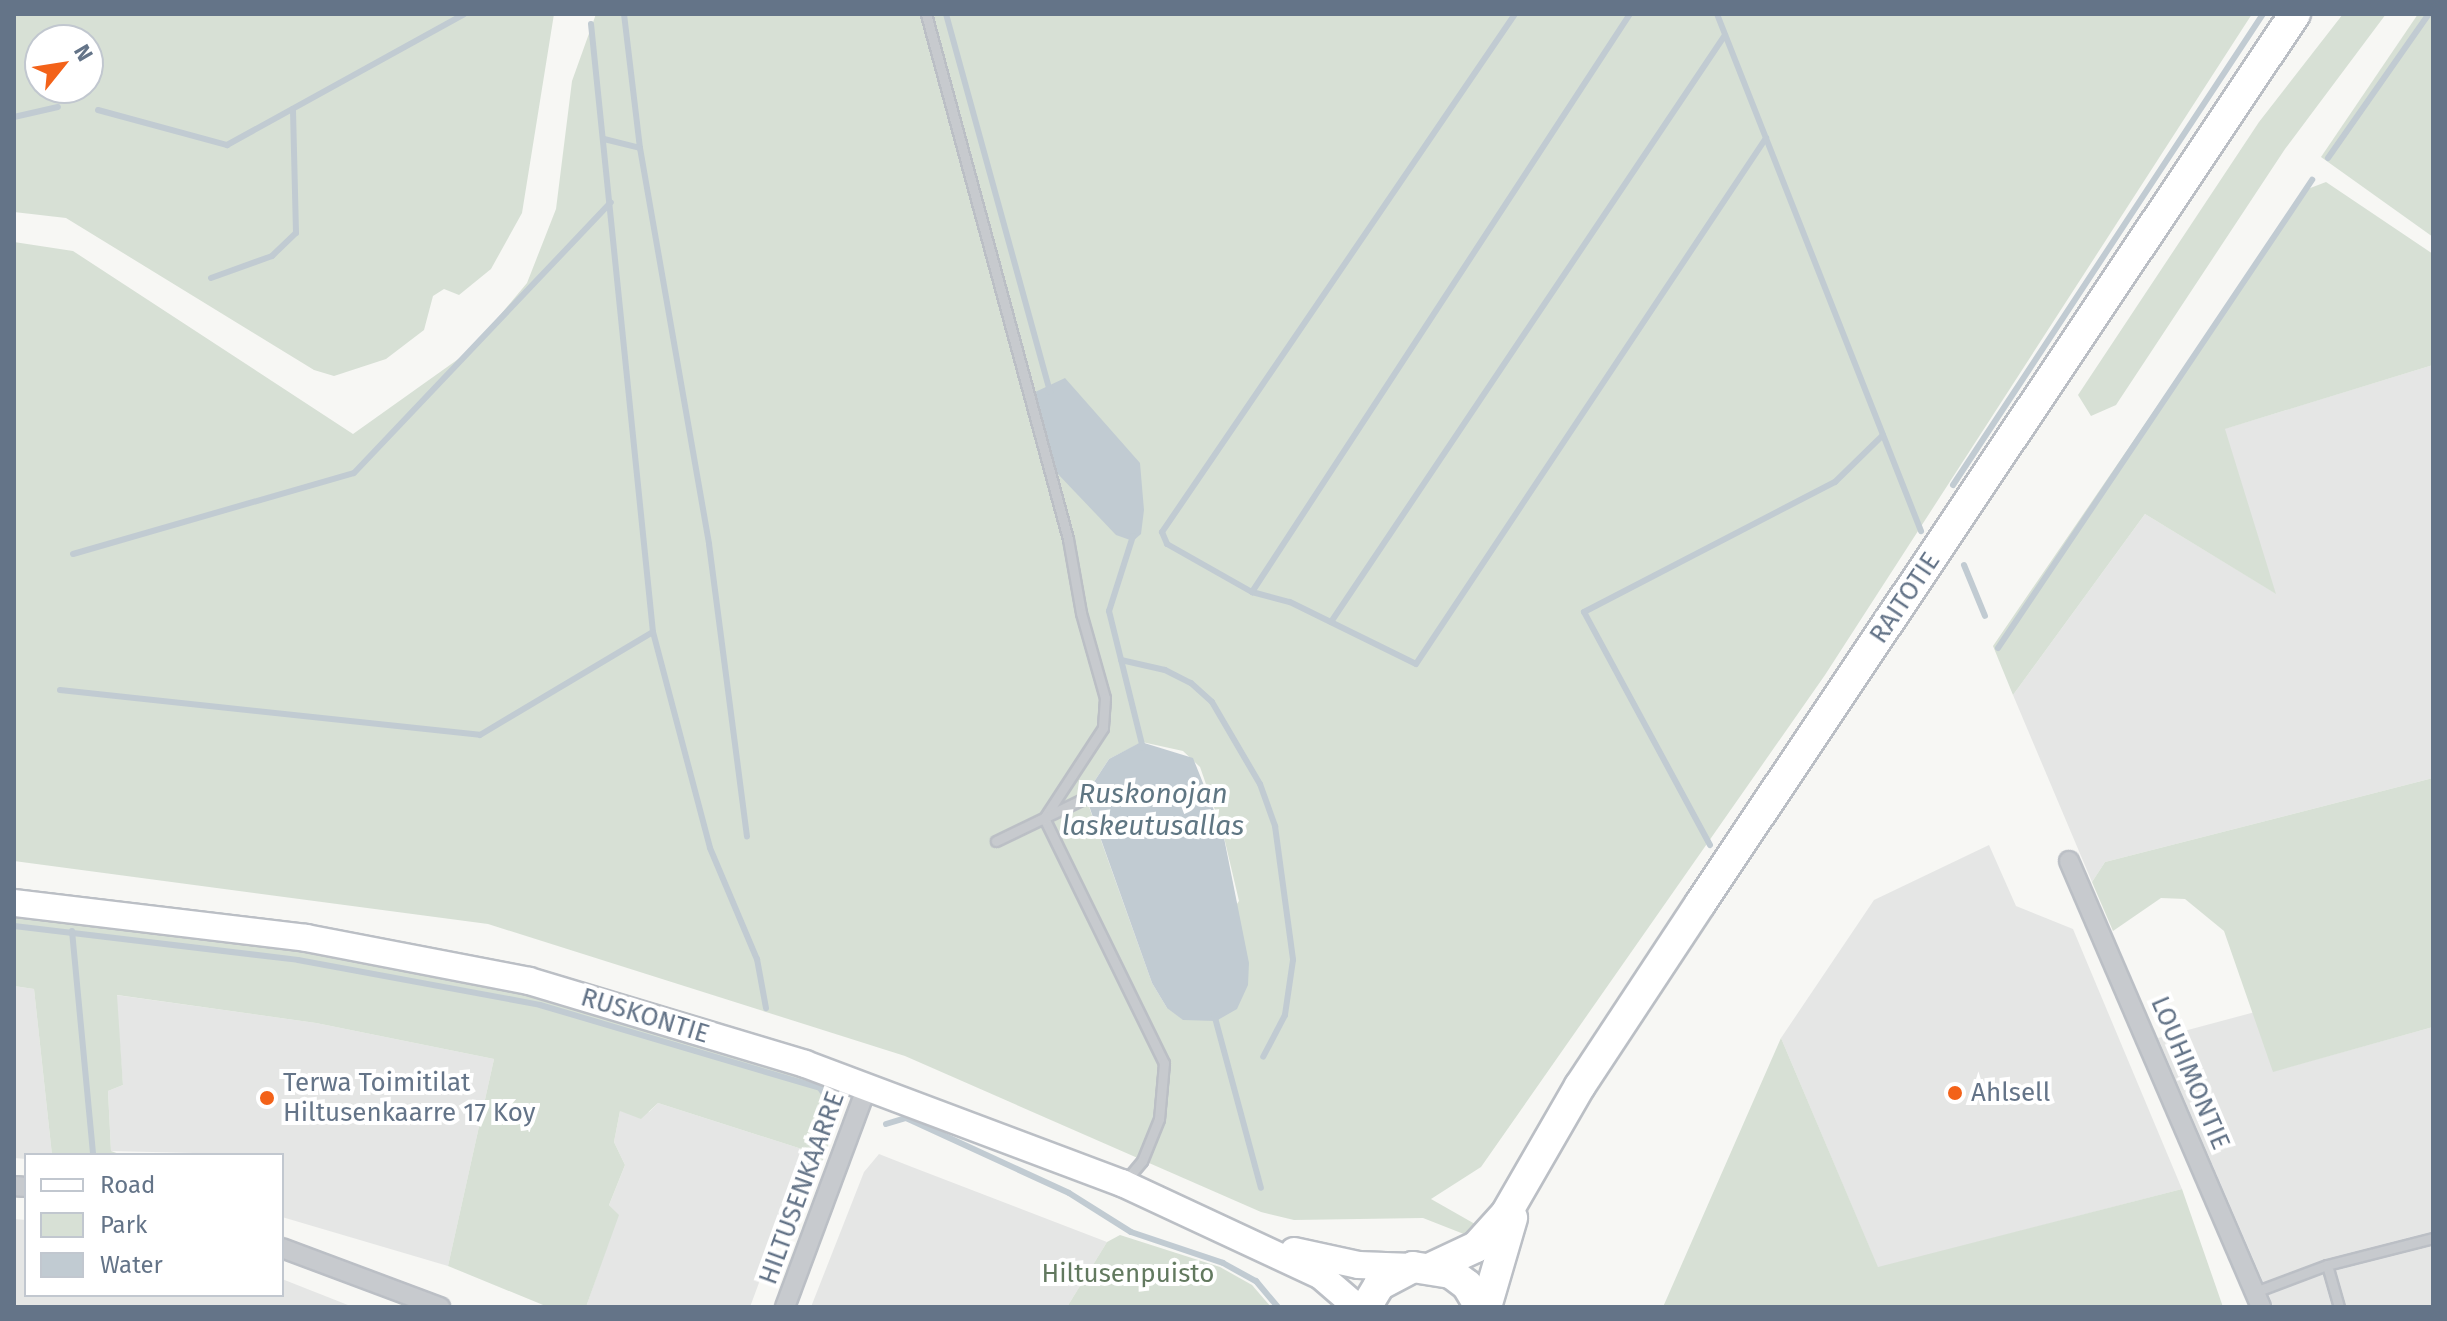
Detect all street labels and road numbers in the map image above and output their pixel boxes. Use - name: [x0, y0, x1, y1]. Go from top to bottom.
- street label: RAITOTIE: [1863, 547, 1947, 649]
- street label: RUSKONTIE: [577, 982, 713, 1050]
- street label: LOUHIMONTIE: [2144, 992, 2236, 1154]
- street label: HILTUSENKAARRE: [753, 1087, 851, 1289]

